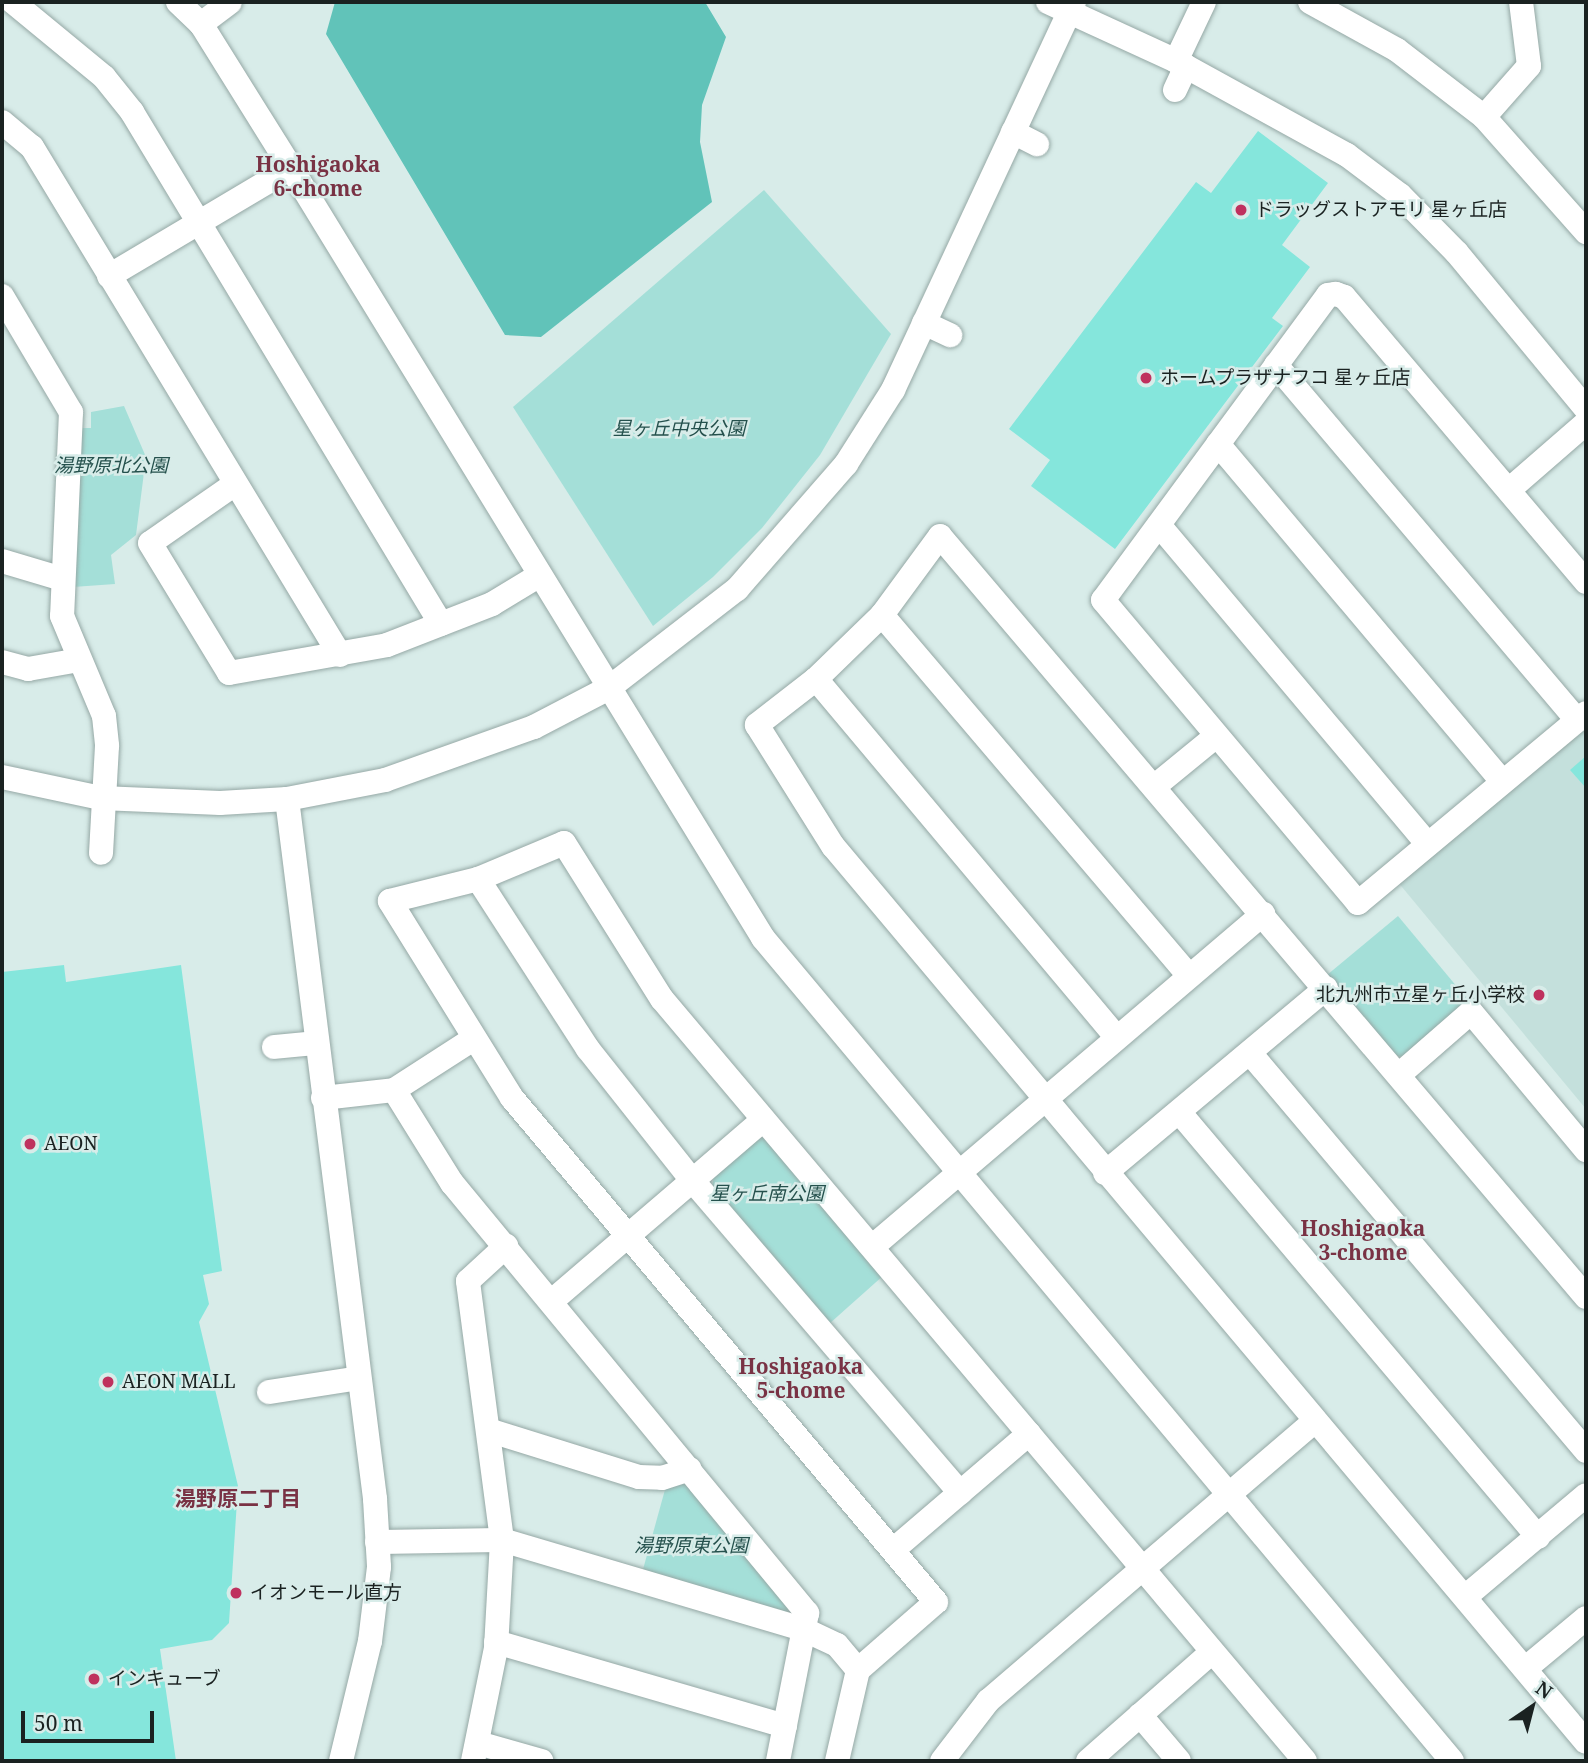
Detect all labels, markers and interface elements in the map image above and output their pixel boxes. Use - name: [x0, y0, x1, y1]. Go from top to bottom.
- district label: Hoshigaoka 6-chome: [256, 151, 380, 201]
- place label: ドラッグストアモリ 星ヶ丘店: [1255, 199, 1507, 221]
- marker: ドラッグストアモリ 星ヶ丘店: [1233, 202, 1249, 218]
- place label: ホームプラザナフコ 星ヶ丘店: [1160, 367, 1412, 389]
- marker: ホームプラザナフコ 星ヶ丘店: [1138, 370, 1154, 386]
- park label: 星ヶ丘中央公園: [613, 418, 745, 440]
- park label: 湯野原北公園: [54, 455, 168, 477]
- place label: 北九州市立星ヶ丘小学校: [1316, 984, 1525, 1006]
- marker: 北九州市立星ヶ丘小学校: [1531, 987, 1547, 1003]
- place label: AEON: [44, 1133, 98, 1155]
- marker: AEON: [22, 1136, 38, 1152]
- park label: 星ヶ丘南公園: [710, 1183, 824, 1205]
- district label: Hoshigaoka 3-chome: [1301, 1215, 1425, 1265]
- district label: Hoshigaoka 5-chome: [739, 1353, 863, 1403]
- place label: AEON MALL: [122, 1371, 236, 1393]
- marker: AEON MALL: [100, 1374, 116, 1390]
- district label: 湯野原二丁目: [175, 1485, 301, 1511]
- park label: 湯野原東公園: [634, 1535, 748, 1557]
- place label: イオンモール直方: [250, 1582, 402, 1604]
- marker: イオンモール直方: [228, 1585, 244, 1601]
- place label: インキューブ: [108, 1668, 222, 1690]
- marker: インキューブ: [86, 1671, 102, 1687]
- north arrow: [1497, 1672, 1567, 1742]
- text: N: [1530, 1675, 1558, 1705]
- scale bar: [24, 1696, 158, 1740]
- text: 50 m: [34, 1709, 83, 1737]

